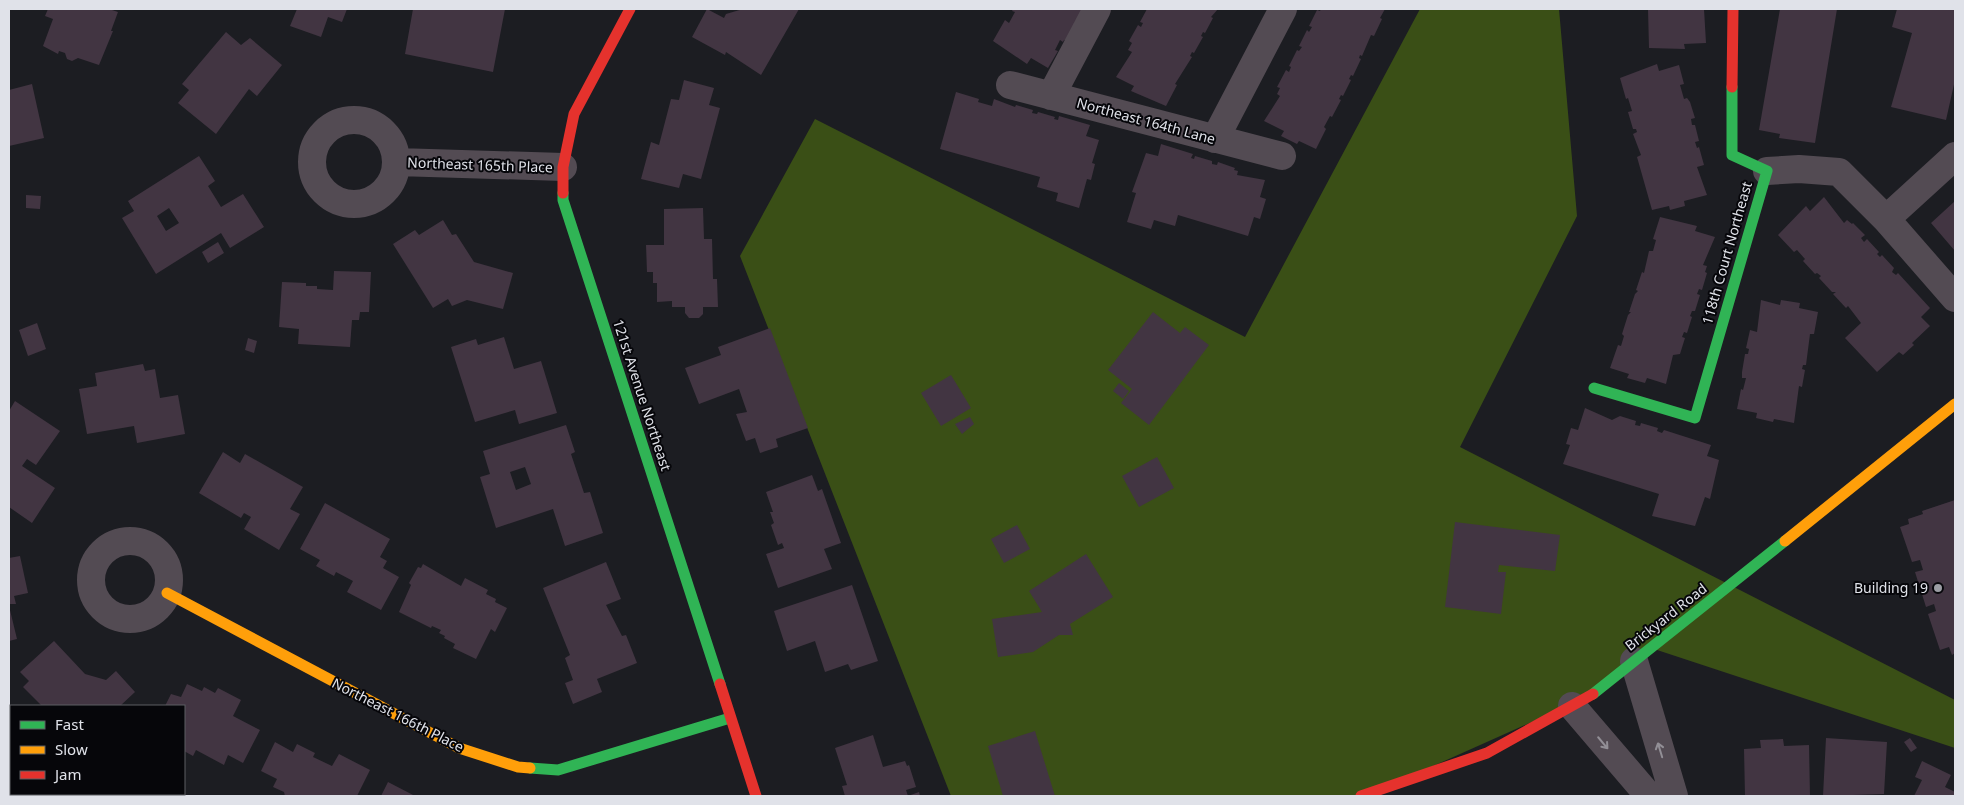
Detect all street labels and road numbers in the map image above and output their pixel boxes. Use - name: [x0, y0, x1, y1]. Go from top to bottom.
- street label: Northeast 164th Lane: [1075, 93, 1218, 148]
- street label: Northeast 165th Place: [407, 152, 553, 177]
- street label: 118th Court Northeast: [1697, 179, 1756, 327]
- street label: 121st Avenue Northeast: [609, 317, 676, 473]
- street label: Brickyard Road: [1621, 579, 1711, 655]
- street label: Northeast 166th Place: [329, 673, 468, 756]

